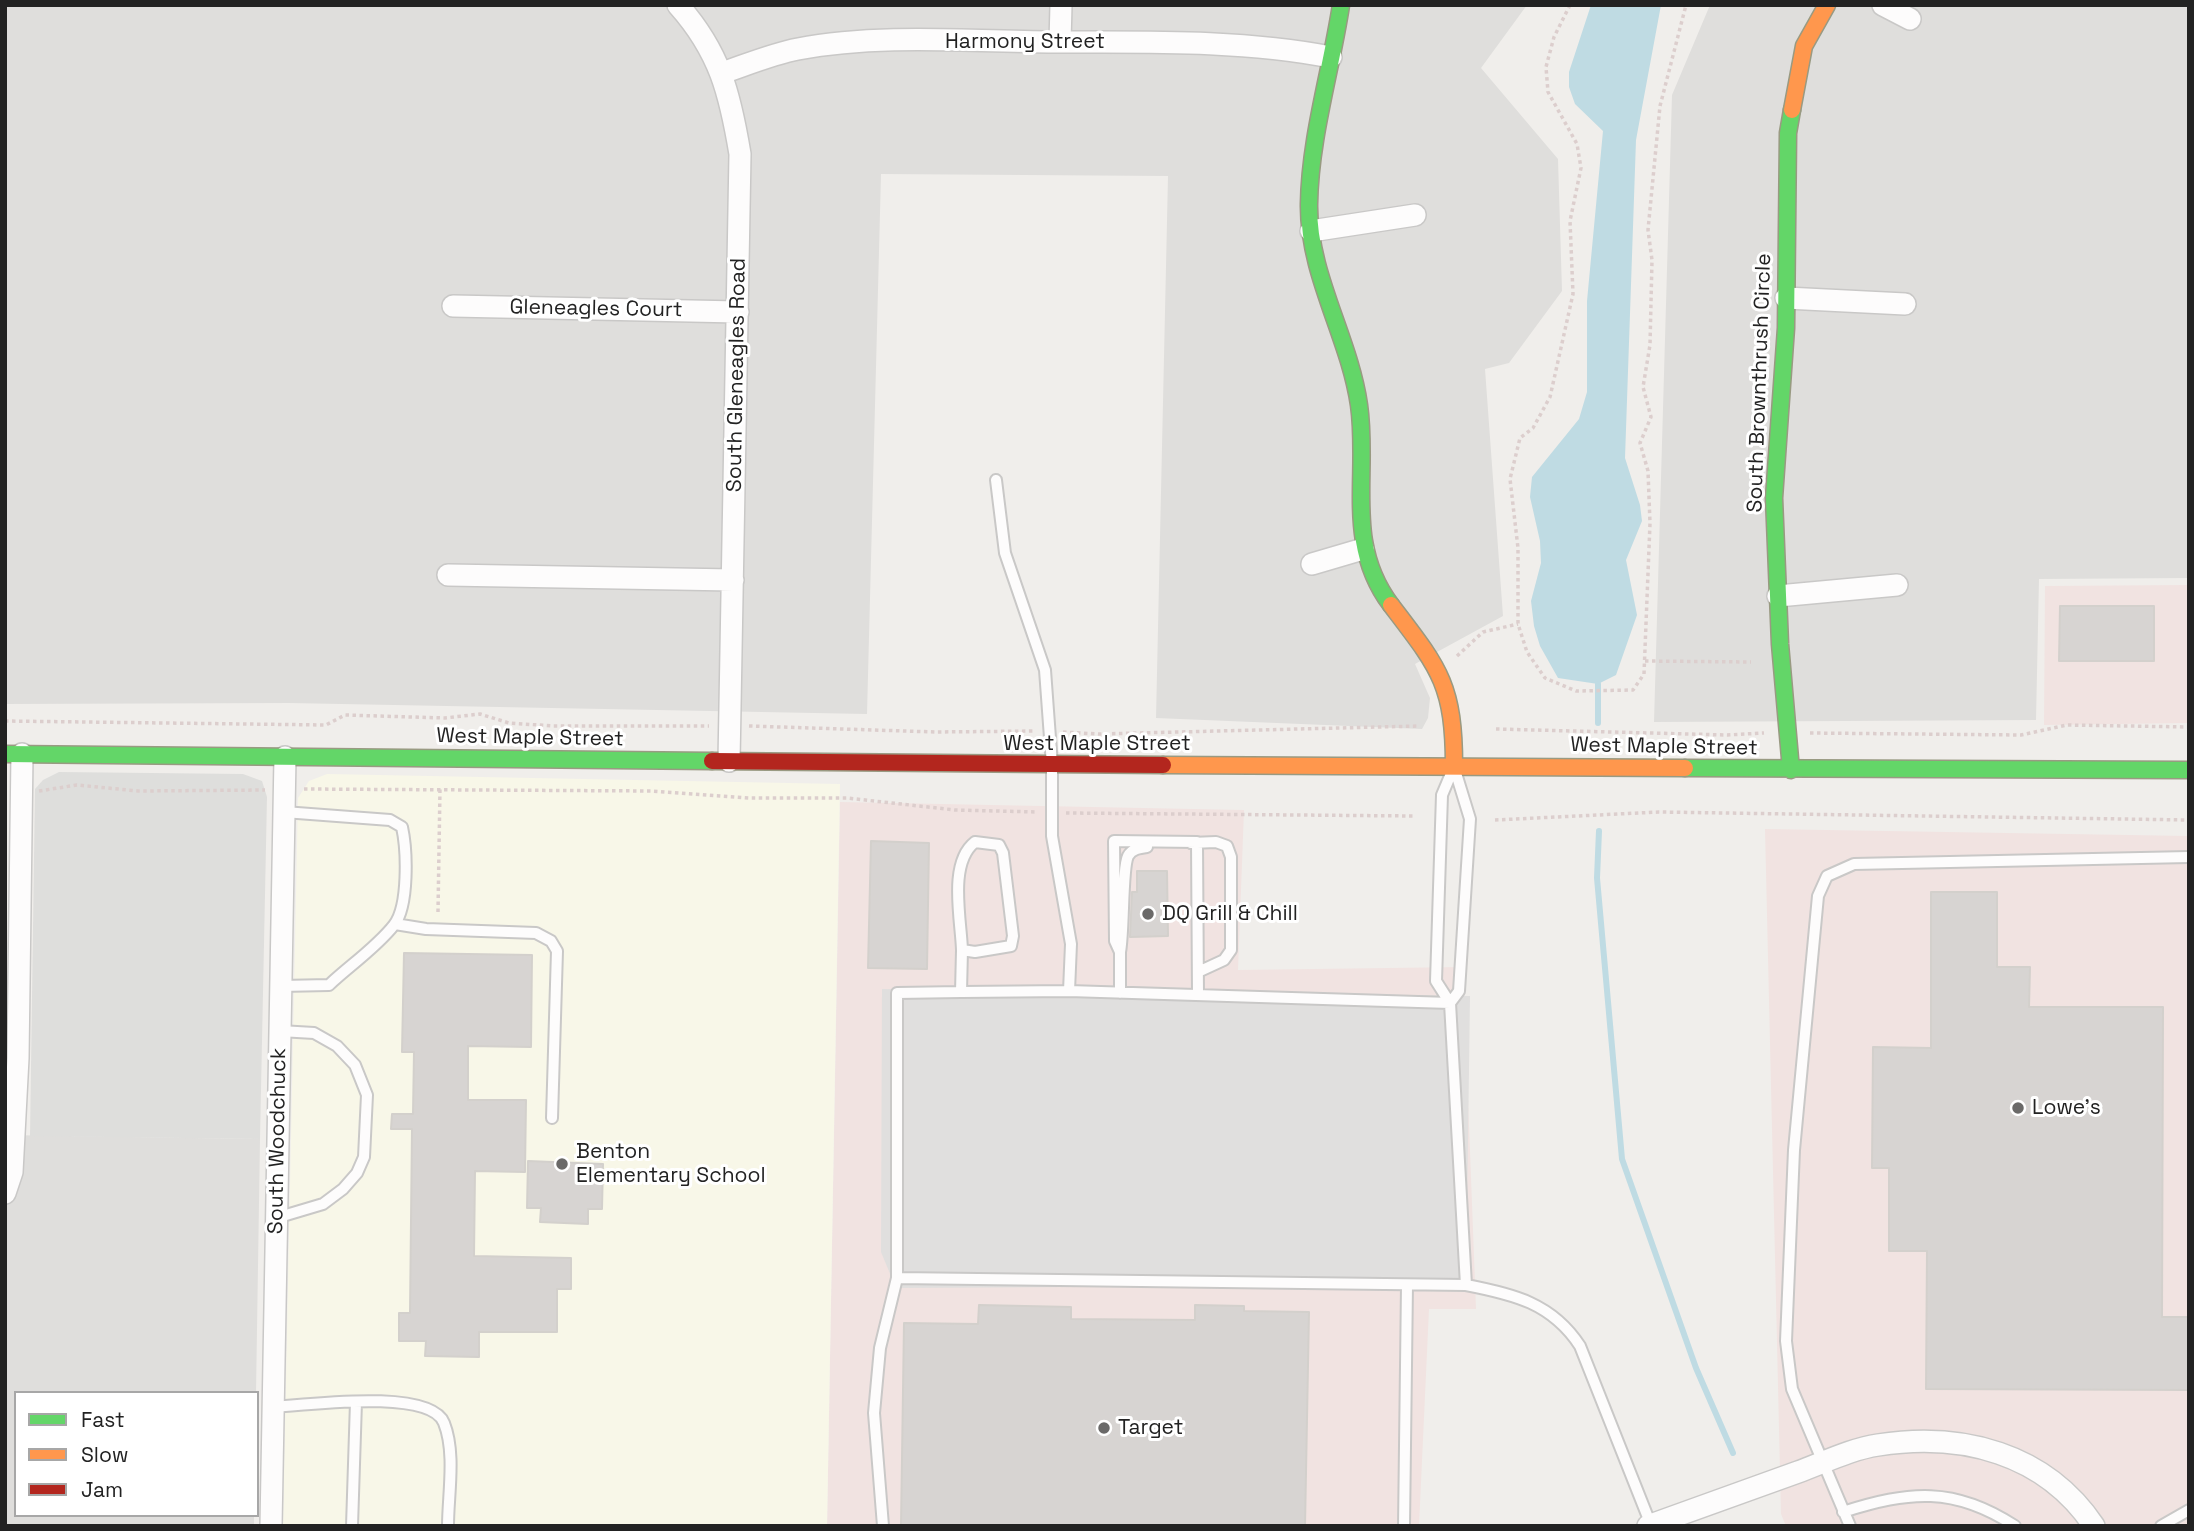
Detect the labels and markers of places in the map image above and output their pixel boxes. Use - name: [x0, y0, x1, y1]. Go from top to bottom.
- place label: DQ Grill & Chill: [1162, 901, 1298, 927]
- marker: DQ Grill & Chill: [1140, 906, 1156, 922]
- place label: Lowe's: [2032, 1095, 2101, 1121]
- marker: Lowe's: [2010, 1100, 2026, 1116]
- place label: Benton Elementary School: [576, 1139, 766, 1189]
- marker: Benton Elementary School: [554, 1156, 570, 1172]
- place label: Target: [1118, 1415, 1183, 1441]
- marker: Target: [1096, 1420, 1112, 1436]

